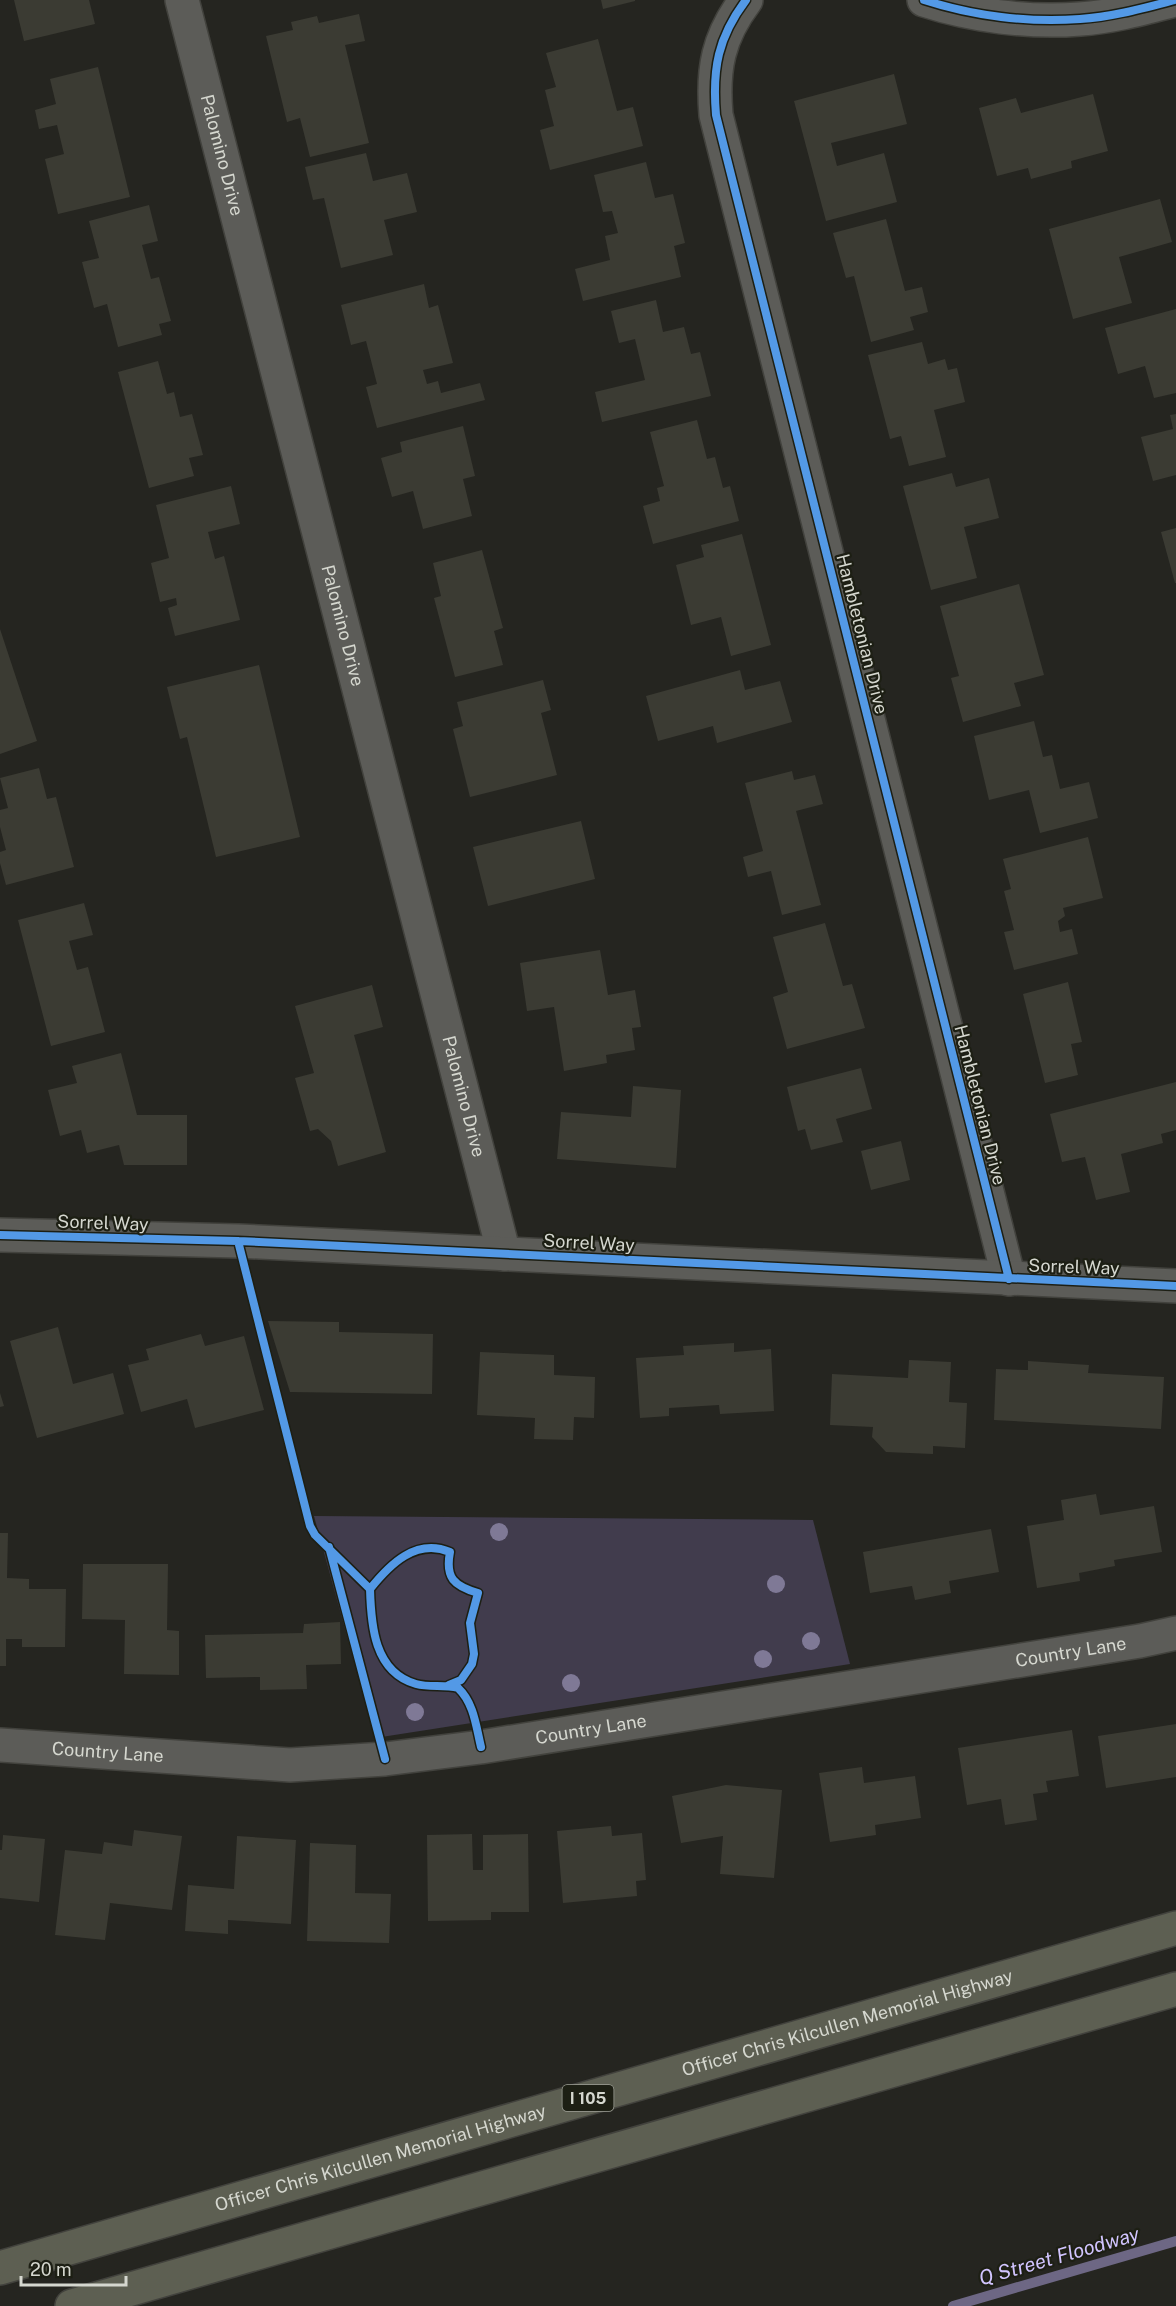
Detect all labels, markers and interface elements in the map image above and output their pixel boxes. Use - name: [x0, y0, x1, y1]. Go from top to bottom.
- street label: Palomino Drive: [197, 92, 248, 218]
- street label: Hambletonian Drive: [832, 552, 893, 716]
- street label: Palomino Drive: [317, 563, 369, 689]
- street label: Hambletonian Drive: [950, 1023, 1011, 1187]
- street label: Palomino Drive: [438, 1033, 490, 1159]
- street label: Sorrel Way: [57, 1210, 149, 1235]
- street label: Sorrel Way: [543, 1230, 636, 1255]
- street label: Sorrel Way: [1028, 1254, 1120, 1279]
- street label: Country Lane: [1014, 1632, 1128, 1671]
- street label: Country Lane: [534, 1710, 648, 1748]
- street label: Country Lane: [51, 1738, 164, 1766]
- street label: Officer Chris Kilcullen Memorial Highway: [679, 1965, 1015, 2080]
- road number: I 105: [562, 2085, 614, 2111]
- street label: Officer Chris Kilcullen Memorial Highway: [212, 2100, 549, 2215]
- water label: Q Street Floodway: [976, 2221, 1143, 2290]
- scale bar: [21, 2249, 126, 2287]
- text: 20 m: [30, 2259, 72, 2280]

